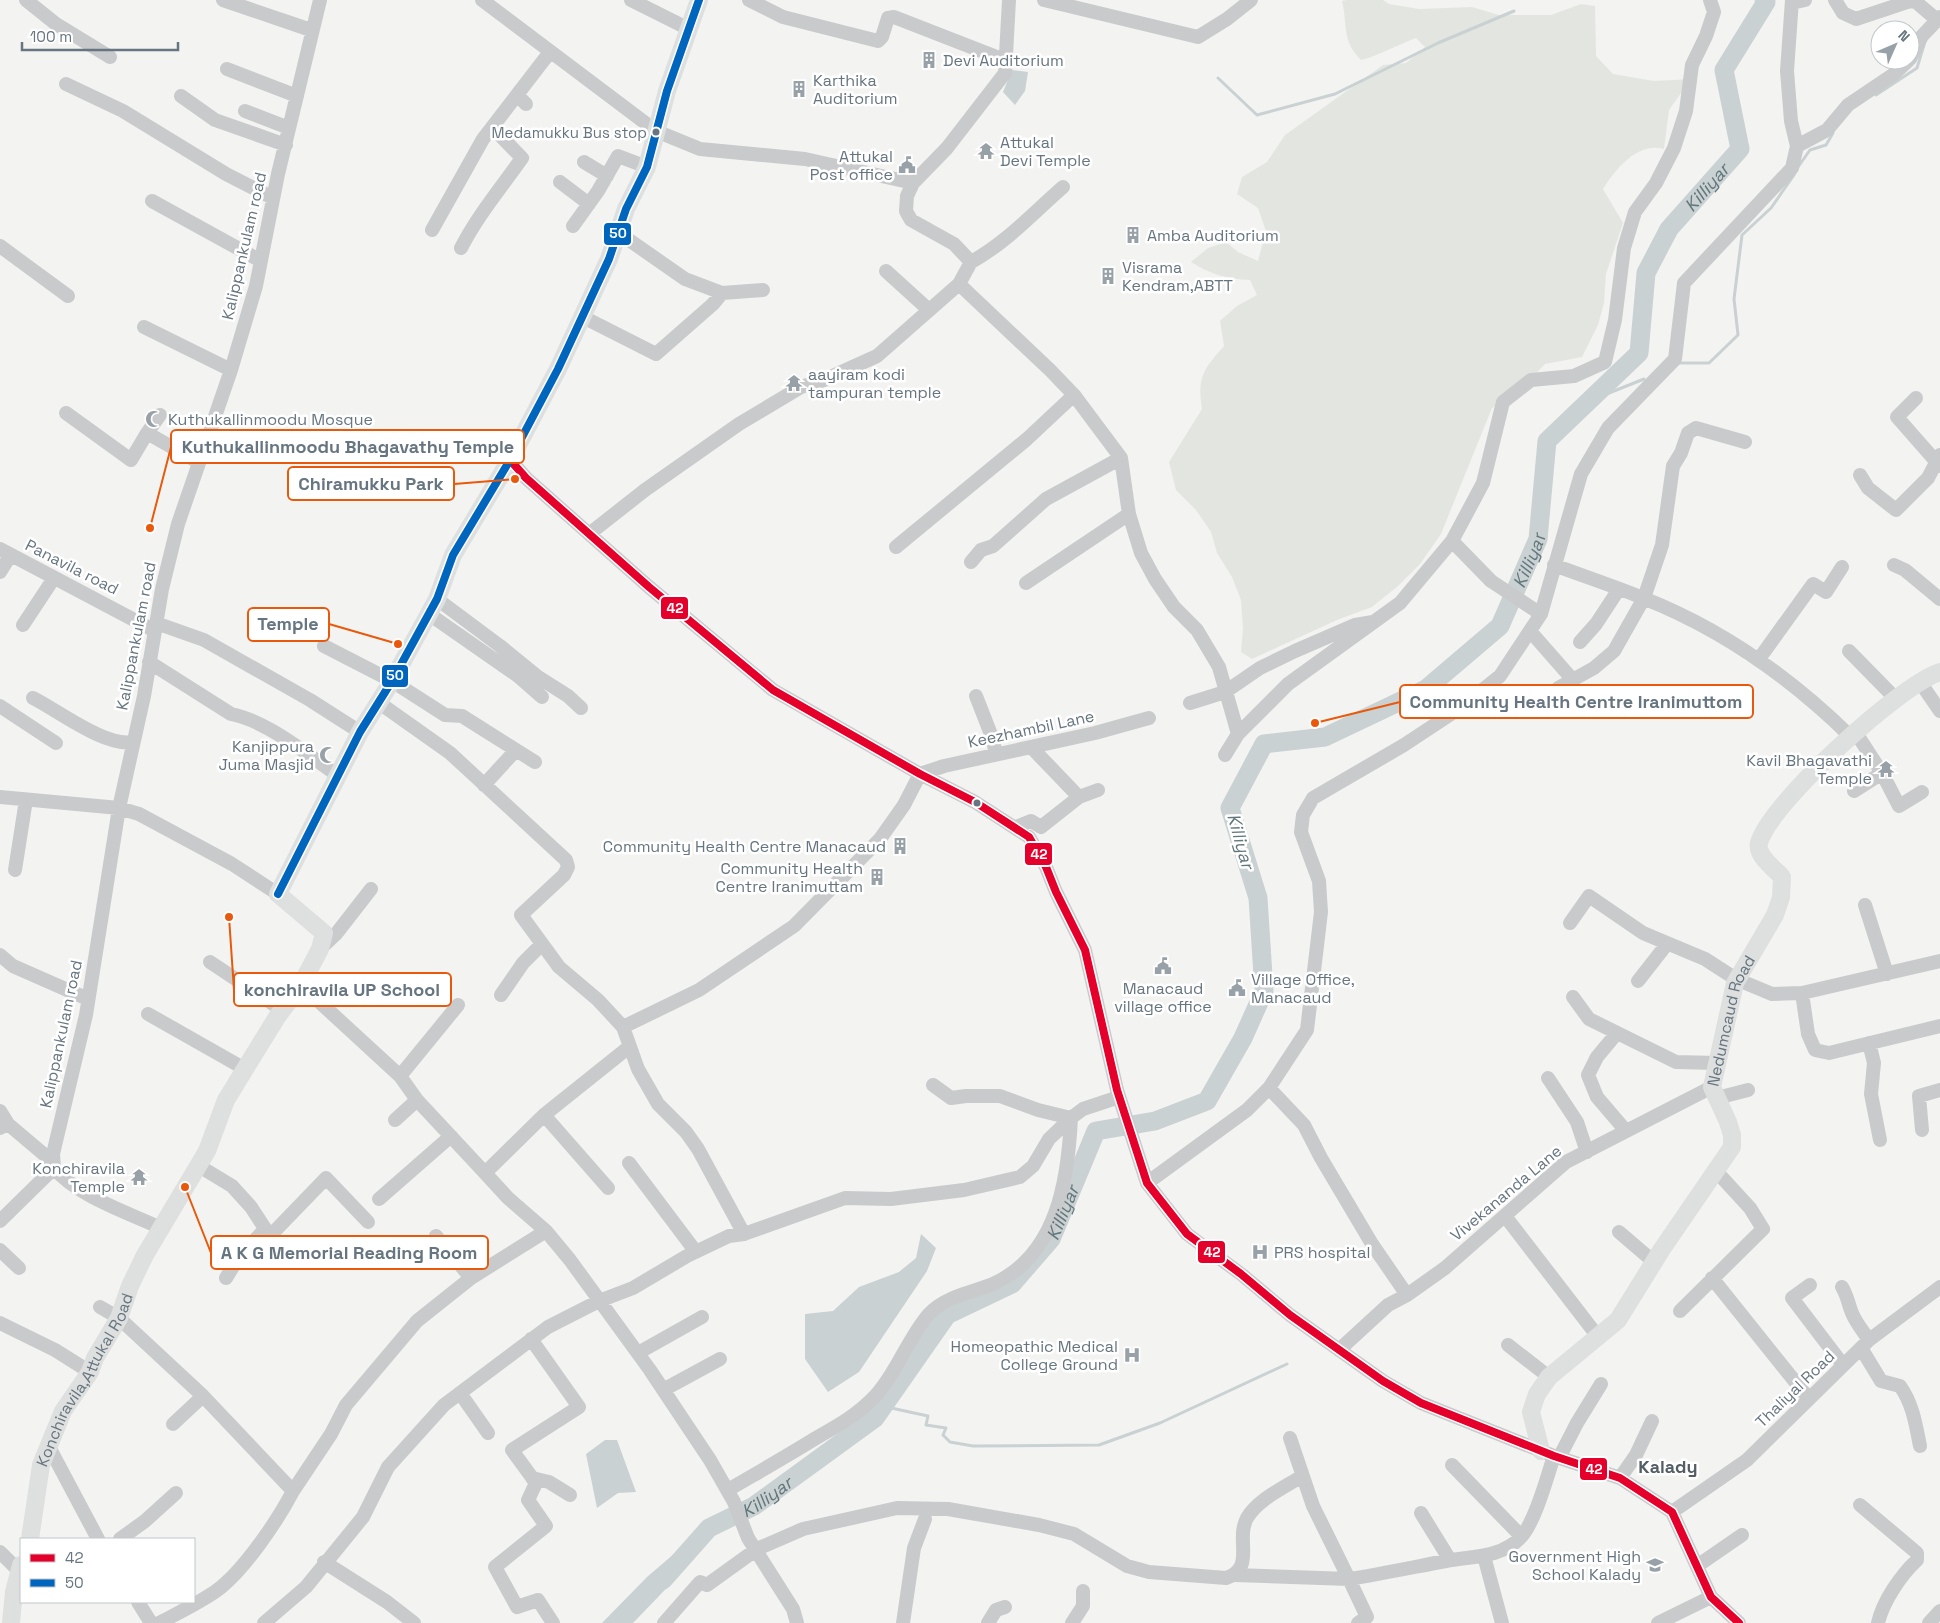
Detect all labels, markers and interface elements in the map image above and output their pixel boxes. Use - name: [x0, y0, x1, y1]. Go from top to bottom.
- scale bar: [22, 20, 179, 52]
- north arrow: [1870, 20, 1920, 70]
- text: N: [1895, 26, 1914, 45]
- text: 100 m: [30, 27, 72, 46]
- building icon: Devi Auditorium: [919, 50, 939, 70]
- place label: Devi Auditorium: [943, 50, 1064, 71]
- place label: Karthika Auditorium: [813, 70, 898, 109]
- building icon: Karthika Auditorium: [789, 79, 809, 99]
- place label: Medamukku Bus stop: [492, 123, 647, 142]
- marker: Medamukku Bus stop: [651, 127, 661, 137]
- place label: Attukal Devi Temple: [1000, 132, 1091, 171]
- temple icon: Attukal Devi Temple: [976, 141, 996, 161]
- place label: Attukal Post office: [810, 146, 893, 185]
- public building icon: Attukal Post office: [897, 155, 917, 175]
- water label: Killiyar: [1679, 156, 1735, 216]
- street label: Kalippankulam road: [217, 170, 271, 322]
- line badge: 50: [603, 222, 632, 246]
- text: 50: [609, 224, 627, 242]
- building icon: Amba Auditorium: [1123, 225, 1143, 245]
- place label: Amba Auditorium: [1147, 225, 1279, 246]
- place label: Visrama Kendram,ABTT: [1122, 257, 1233, 296]
- building icon: Visrama Kendram,ABTT: [1098, 266, 1118, 286]
- place label: aayiram kodi tampuran temple: [808, 364, 941, 403]
- temple icon: aayiram kodi tampuran temple: [784, 373, 804, 393]
- mosque icon: Kuthukallinmoodu Mosque: [144, 409, 164, 429]
- place label: Kuthukallinmoodu Mosque: [168, 409, 373, 430]
- callout: Kuthukallinmoodu Bhagavathy Temple: [171, 430, 524, 463]
- text: Kuthukallinmoodu Bhagavathy Temple: [182, 435, 514, 458]
- callout: Chiramukku Park: [288, 467, 454, 500]
- text: Chiramukku Park: [298, 472, 444, 495]
- water label: Killiyar: [1507, 531, 1550, 591]
- street label: Panavila road: [22, 535, 122, 599]
- street label: Kalippankulam road: [111, 560, 161, 712]
- line badge: 42: [660, 596, 689, 620]
- text: 42: [666, 599, 684, 617]
- callout: Temple: [248, 608, 329, 641]
- text: Temple: [257, 612, 319, 635]
- line badge: 50: [381, 664, 409, 688]
- text: 50: [386, 666, 404, 684]
- callout: Community Health Centre Iranimuttom: [1400, 685, 1753, 718]
- text: Community Health Centre Iranimuttom: [1410, 690, 1742, 713]
- street label: Keezhambil Lane: [966, 705, 1096, 753]
- place label: Kanjippura Juma Masjid: [218, 736, 314, 775]
- mosque icon: Kanjippura Juma Masjid: [318, 745, 338, 765]
- place label: Kavil Bhagavathi Temple: [1746, 750, 1872, 789]
- temple icon: Kavil Bhagavathi Temple: [1876, 759, 1896, 779]
- unlabelled marker: [972, 798, 982, 808]
- water label: Killiyar: [1222, 811, 1260, 874]
- place label: Community Health Centre Manacaud: [603, 836, 886, 857]
- building icon: Community Health Centre Manacaud: [890, 836, 910, 856]
- line badge: 42: [1024, 842, 1053, 866]
- text: 42: [1030, 845, 1048, 863]
- place label: Community Health Centre Iranimuttam: [715, 858, 863, 897]
- building icon: Community Health Centre Iranimuttam: [867, 867, 887, 887]
- street label: Nedumcaud Road: [1702, 951, 1760, 1088]
- public building icon: Manacaud village office: [1153, 956, 1173, 976]
- street label: Kalippankulam road: [35, 958, 87, 1110]
- place label: Village Office, Manacaud: [1251, 969, 1355, 1008]
- callout: konchiravila UP School: [234, 973, 451, 1006]
- text: konchiravila UP School: [244, 978, 440, 1001]
- place label: Manacaud village office: [1114, 978, 1212, 1017]
- public building icon: Village Office, Manacaud: [1227, 978, 1247, 998]
- street label: Vivekananda Lane: [1446, 1140, 1566, 1246]
- place label: Konchiravila Temple: [32, 1158, 125, 1197]
- temple icon: Konchiravila Temple: [129, 1167, 149, 1187]
- water label: Killiyar: [1040, 1180, 1084, 1243]
- callout: A K G Memorial Reading Room: [211, 1236, 488, 1269]
- line badge: 42: [1197, 1240, 1226, 1264]
- text: A K G Memorial Reading Room: [221, 1241, 477, 1264]
- hospital icon: PRS hospital: [1250, 1242, 1270, 1262]
- place label: PRS hospital: [1274, 1242, 1370, 1263]
- text: 42: [1203, 1243, 1221, 1261]
- street label: Konchiravila,Attukal Road: [31, 1290, 137, 1470]
- place label: Homeopathic Medical College Ground: [951, 1336, 1118, 1375]
- hospital icon: Homeopathic Medical College Ground: [1122, 1345, 1142, 1365]
- street label: Thaliyal Road: [1751, 1346, 1839, 1432]
- district label: Kalady: [1638, 1455, 1698, 1478]
- line badge: 42: [1579, 1457, 1608, 1481]
- text: 42: [1585, 1460, 1603, 1478]
- water label: Killiyar: [737, 1470, 798, 1522]
- legend: [20, 1538, 195, 1603]
- place label: Government High School Kalady: [1508, 1546, 1641, 1585]
- text: 42: [65, 1548, 83, 1567]
- school or university icon: Government High School Kalady: [1645, 1555, 1665, 1575]
- text: 50: [65, 1573, 84, 1592]

